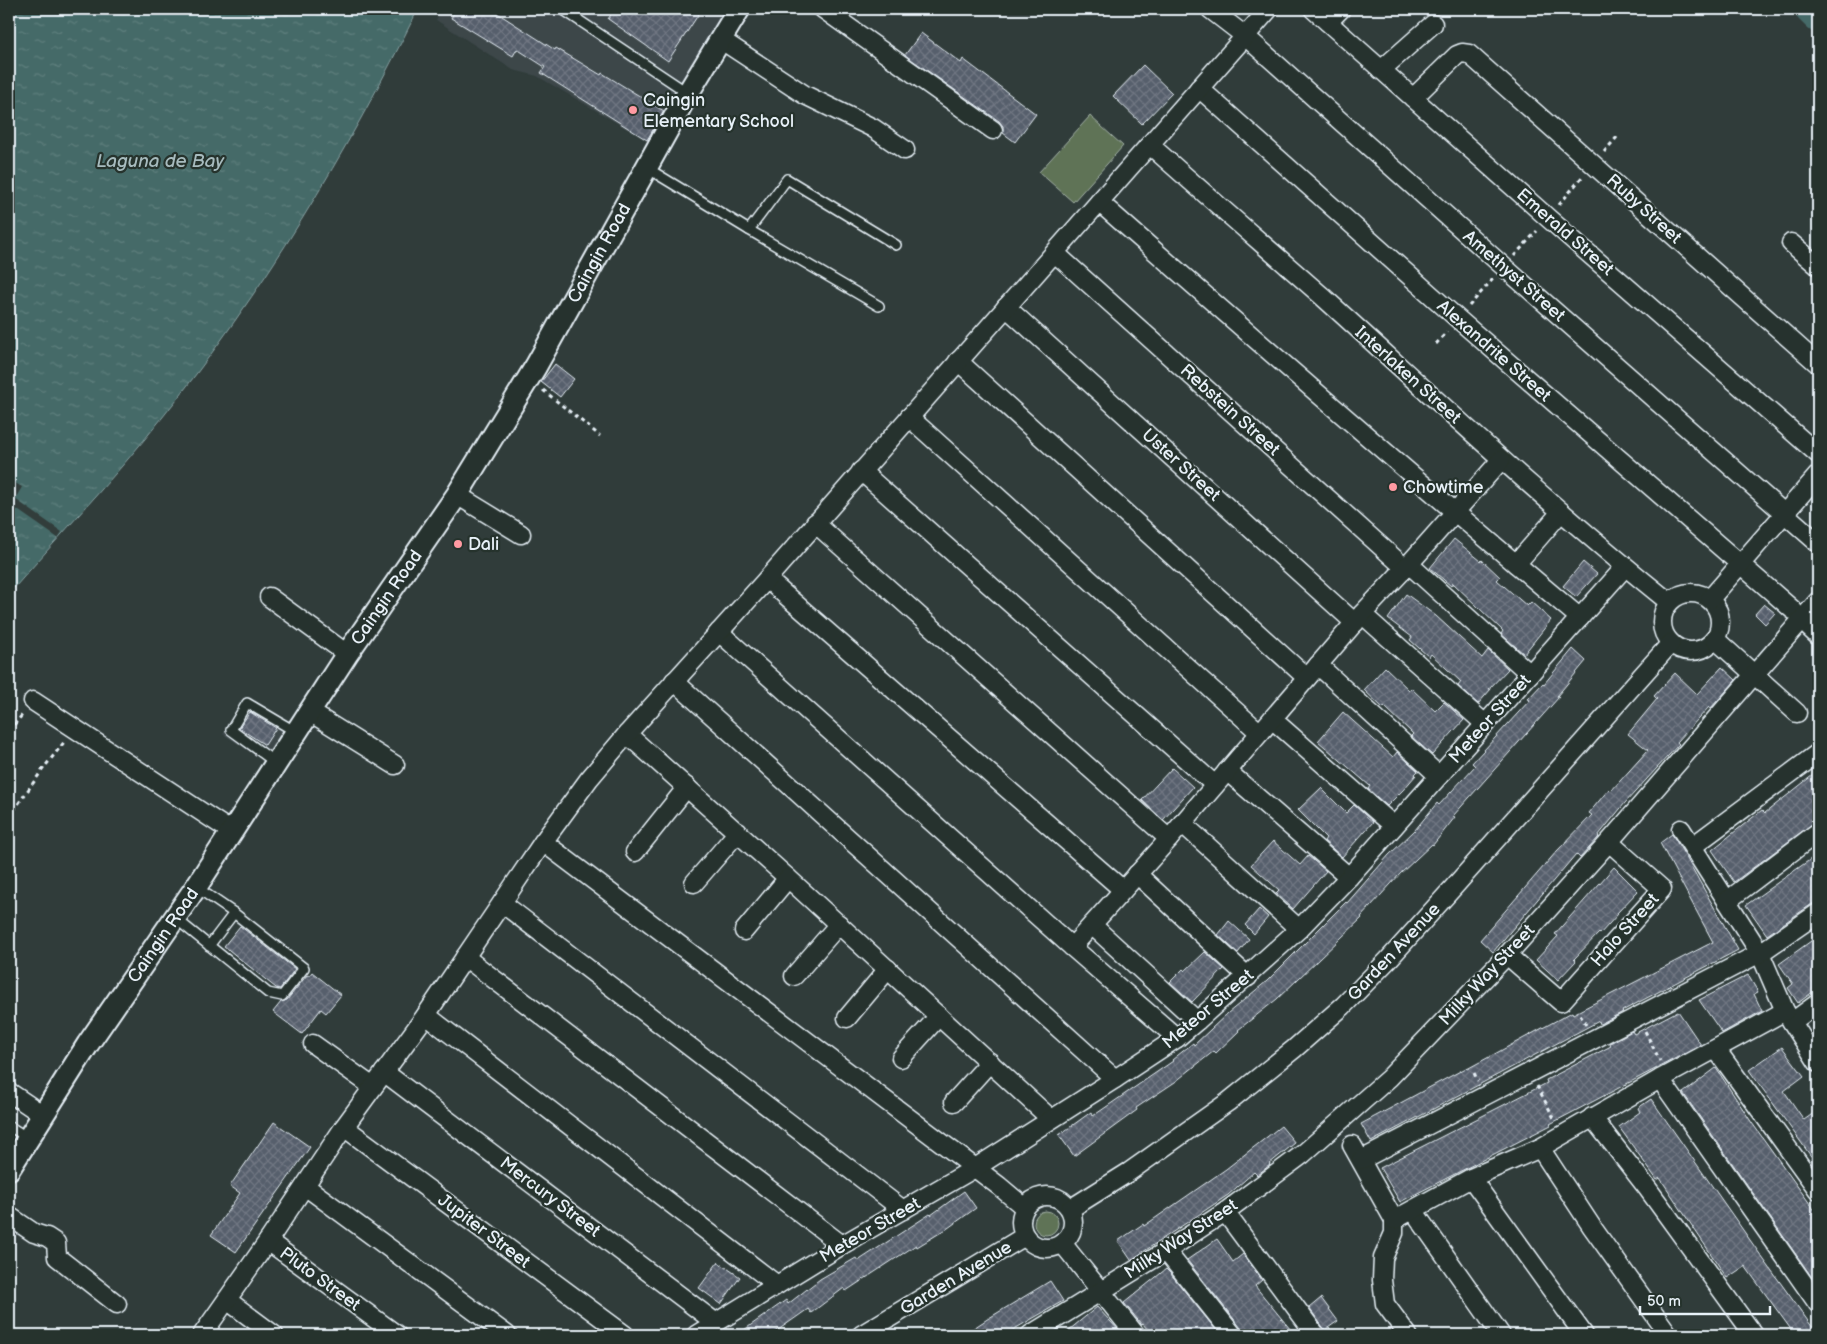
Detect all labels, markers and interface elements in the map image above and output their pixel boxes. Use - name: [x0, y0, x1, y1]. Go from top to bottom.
- place label: Caingin Elementary School: [643, 90, 794, 132]
- marker: Caingin Elementary School: [627, 104, 639, 116]
- water label: Laguna de Bay: [96, 150, 224, 173]
- street label: Ruby Street: [1602, 170, 1686, 248]
- street label: Emerald Street: [1512, 184, 1618, 280]
- street label: Caingin Road: [563, 200, 635, 306]
- street label: Amethyst Street: [1459, 226, 1570, 326]
- street label: Alexandrite Street: [1433, 296, 1556, 407]
- street label: Interlaken Street: [1351, 322, 1466, 428]
- street label: Rebstein Street: [1176, 360, 1284, 460]
- street label: Uster Street: [1137, 424, 1225, 506]
- place label: Chowtime: [1403, 477, 1484, 498]
- marker: Chowtime: [1387, 481, 1399, 493]
- place label: Dali: [468, 534, 499, 555]
- marker: Dali: [452, 538, 464, 550]
- street label: Caingin Road: [346, 546, 426, 649]
- street label: Meteor Street: [1445, 670, 1536, 768]
- street label: Caingin Road: [123, 884, 203, 987]
- street label: Halo Street: [1587, 889, 1664, 971]
- street label: Garden Avenue: [1343, 898, 1445, 1005]
- street label: Milky Way Street: [1435, 920, 1540, 1030]
- street label: Meteor Street: [1158, 964, 1258, 1053]
- street label: Mercury Street: [496, 1152, 605, 1242]
- street label: Jupiter Street: [434, 1189, 535, 1273]
- street label: Meteor Street: [816, 1193, 924, 1267]
- street label: Milky Way Street: [1121, 1194, 1242, 1283]
- street label: Garden Avenue: [896, 1236, 1016, 1320]
- street label: Pluto Street: [276, 1243, 365, 1316]
- scale bar: [1640, 1284, 1770, 1316]
- text: 50 m: [1647, 1292, 1681, 1311]

